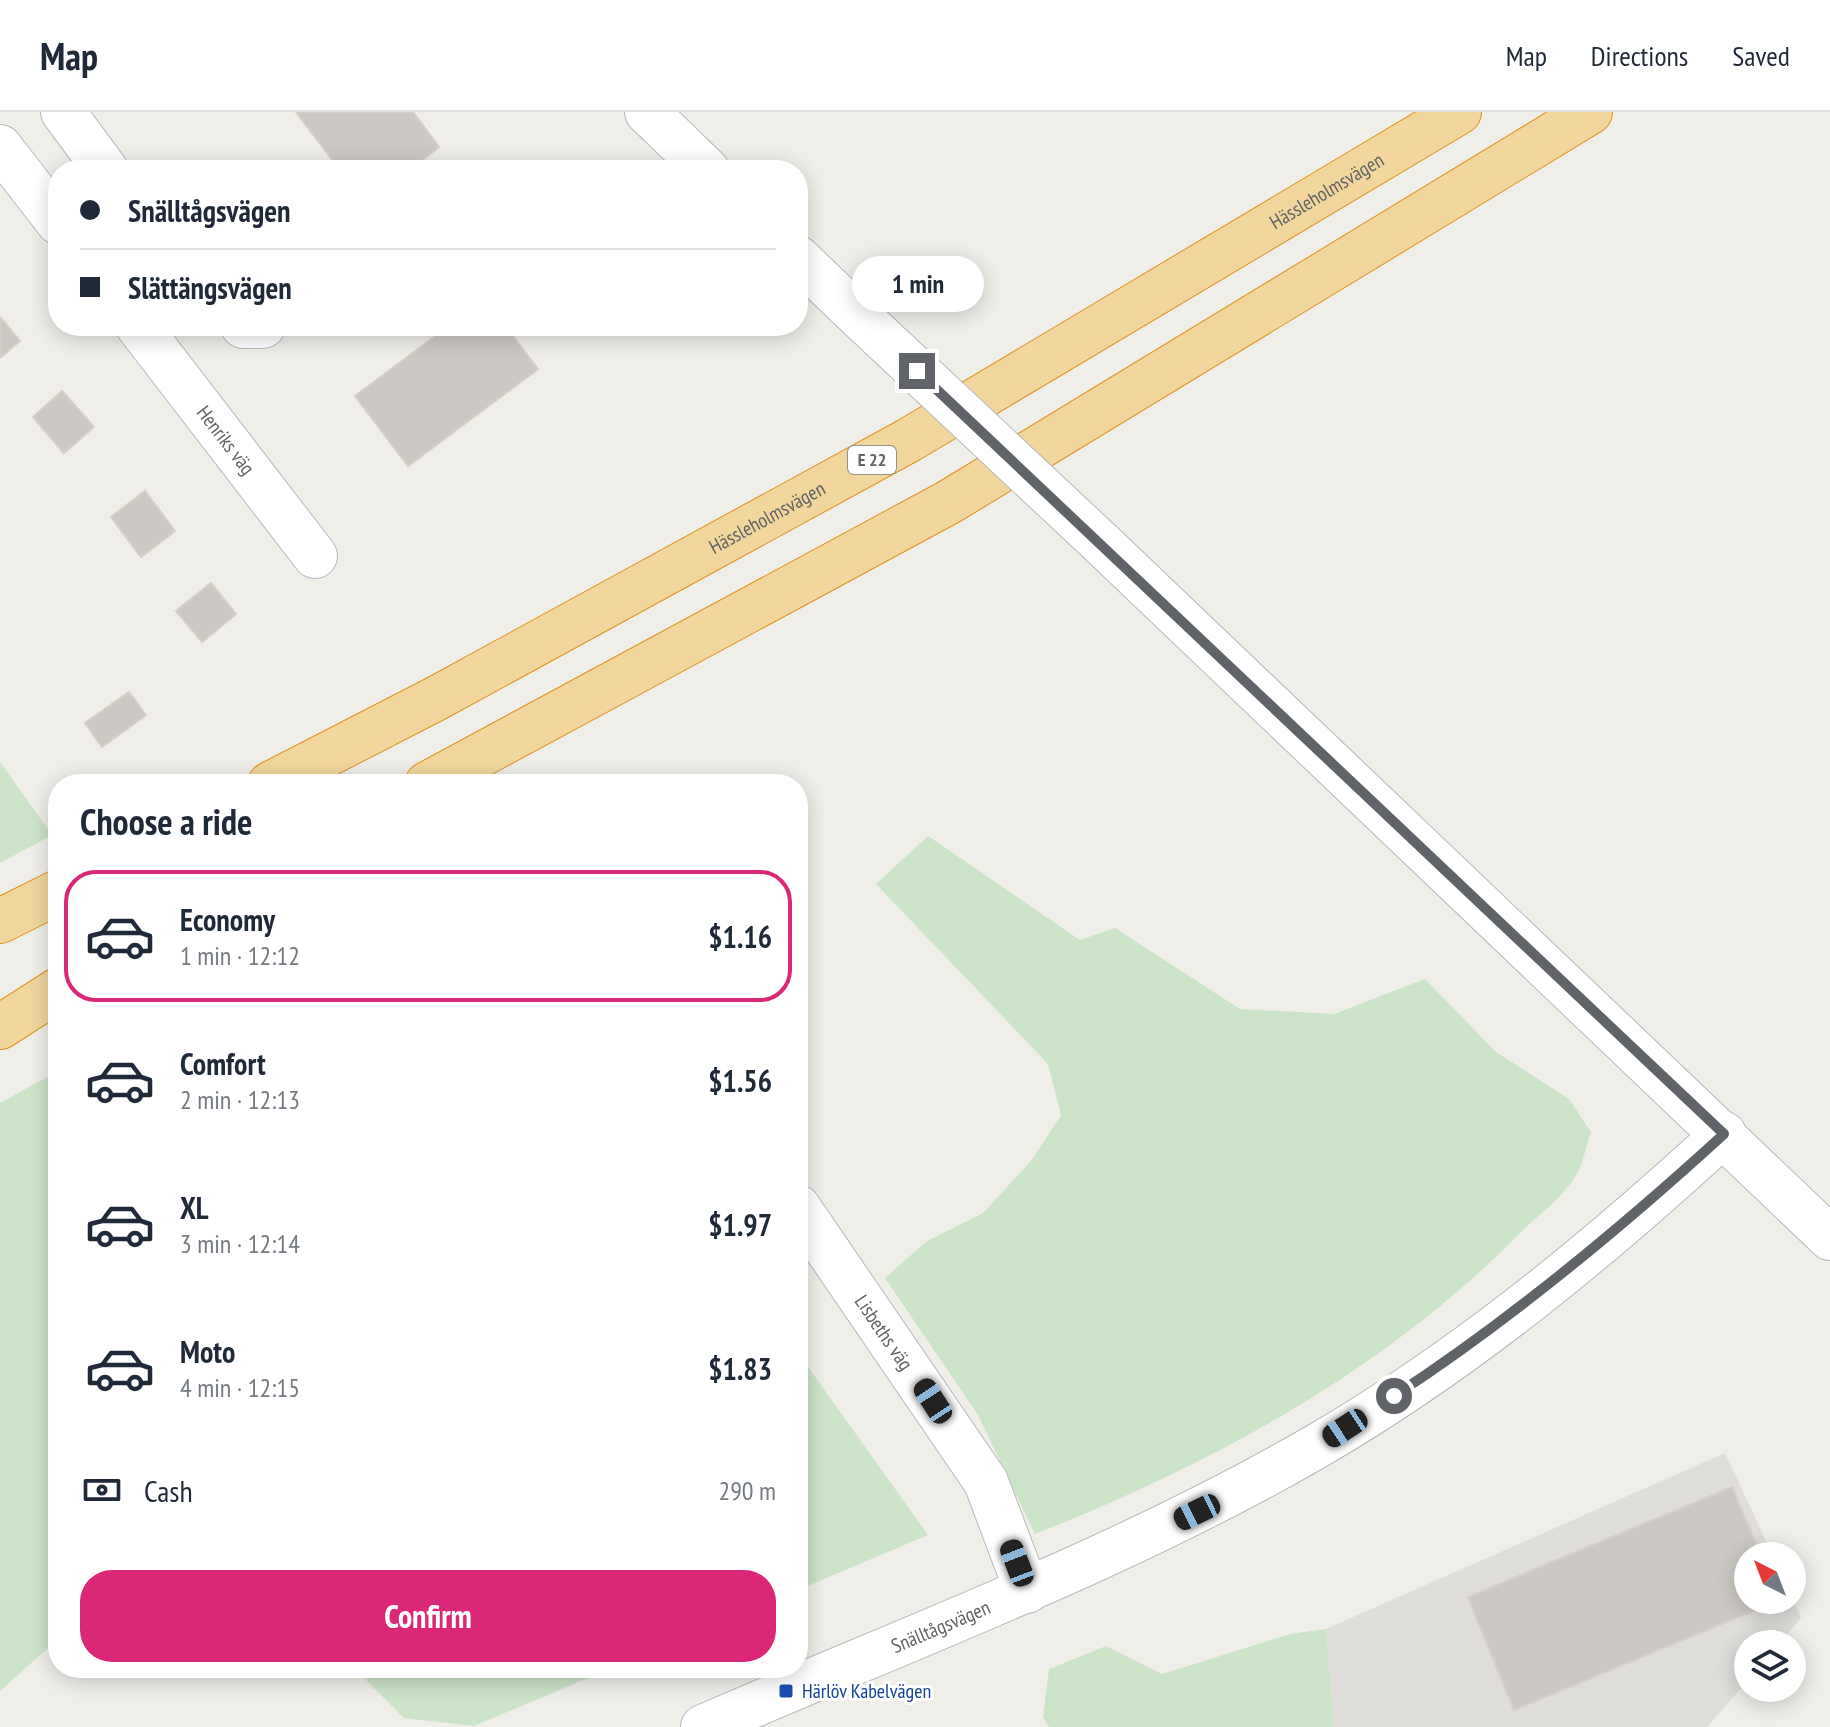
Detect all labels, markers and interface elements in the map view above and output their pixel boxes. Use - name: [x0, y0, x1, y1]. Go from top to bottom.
- text: Map: [40, 31, 98, 80]
- text: Map: [1506, 37, 1547, 74]
- text: Directions: [1591, 37, 1688, 74]
- text: Saved: [1732, 37, 1790, 74]
- street label: Hässleholmsvägen: [1265, 147, 1388, 235]
- text: Snälltågsvägen: [128, 191, 290, 230]
- callout: 1 min: [851, 255, 983, 311]
- text: 1 min: [892, 267, 944, 300]
- text: Slättängsvägen: [128, 268, 292, 307]
- route end: [899, 353, 935, 389]
- street label: Henriks väg: [191, 400, 261, 480]
- road number: E 22: [848, 446, 896, 474]
- street label: Hässleholmsvägen: [704, 475, 830, 560]
- text: Choose a ride: [80, 798, 252, 845]
- icon: car: [84, 900, 156, 972]
- text: Economy: [180, 900, 275, 939]
- text: $1.16: [708, 917, 772, 956]
- text: 1 min · 12:12: [180, 939, 300, 972]
- icon: car: [84, 1044, 156, 1116]
- text: Comfort: [180, 1044, 266, 1083]
- text: $1.56: [708, 1061, 772, 1100]
- text: 2 min · 12:13: [180, 1083, 300, 1116]
- icon: car: [84, 1188, 156, 1260]
- text: XL: [180, 1188, 209, 1227]
- text: $1.97: [708, 1205, 772, 1244]
- text: 3 min · 12:14: [180, 1227, 300, 1260]
- street label: Lisbeths väg: [849, 1290, 919, 1375]
- icon: car: [84, 1332, 156, 1404]
- text: Moto: [180, 1332, 235, 1371]
- text: $1.83: [708, 1349, 772, 1388]
- text: 4 min · 12:15: [180, 1371, 300, 1404]
- car: [910, 1374, 956, 1428]
- route start: [1376, 1378, 1412, 1414]
- car: [1318, 1405, 1372, 1451]
- icon: cash: [80, 1468, 124, 1512]
- text: Cash: [144, 1471, 193, 1510]
- text: 290 m: [718, 1474, 776, 1507]
- car: [1170, 1491, 1224, 1533]
- car: [997, 1536, 1037, 1590]
- north arrow: [1734, 1542, 1806, 1614]
- map controls: [1734, 1542, 1806, 1702]
- button: Confirm: [80, 1570, 776, 1662]
- street label: Snälltågsvägen: [887, 1594, 994, 1659]
- button: layers: [1734, 1630, 1806, 1702]
- place label: Härlöv Kabelvägen: [802, 1678, 931, 1704]
- marker: Härlöv Kabelvägen: [777, 1682, 795, 1700]

